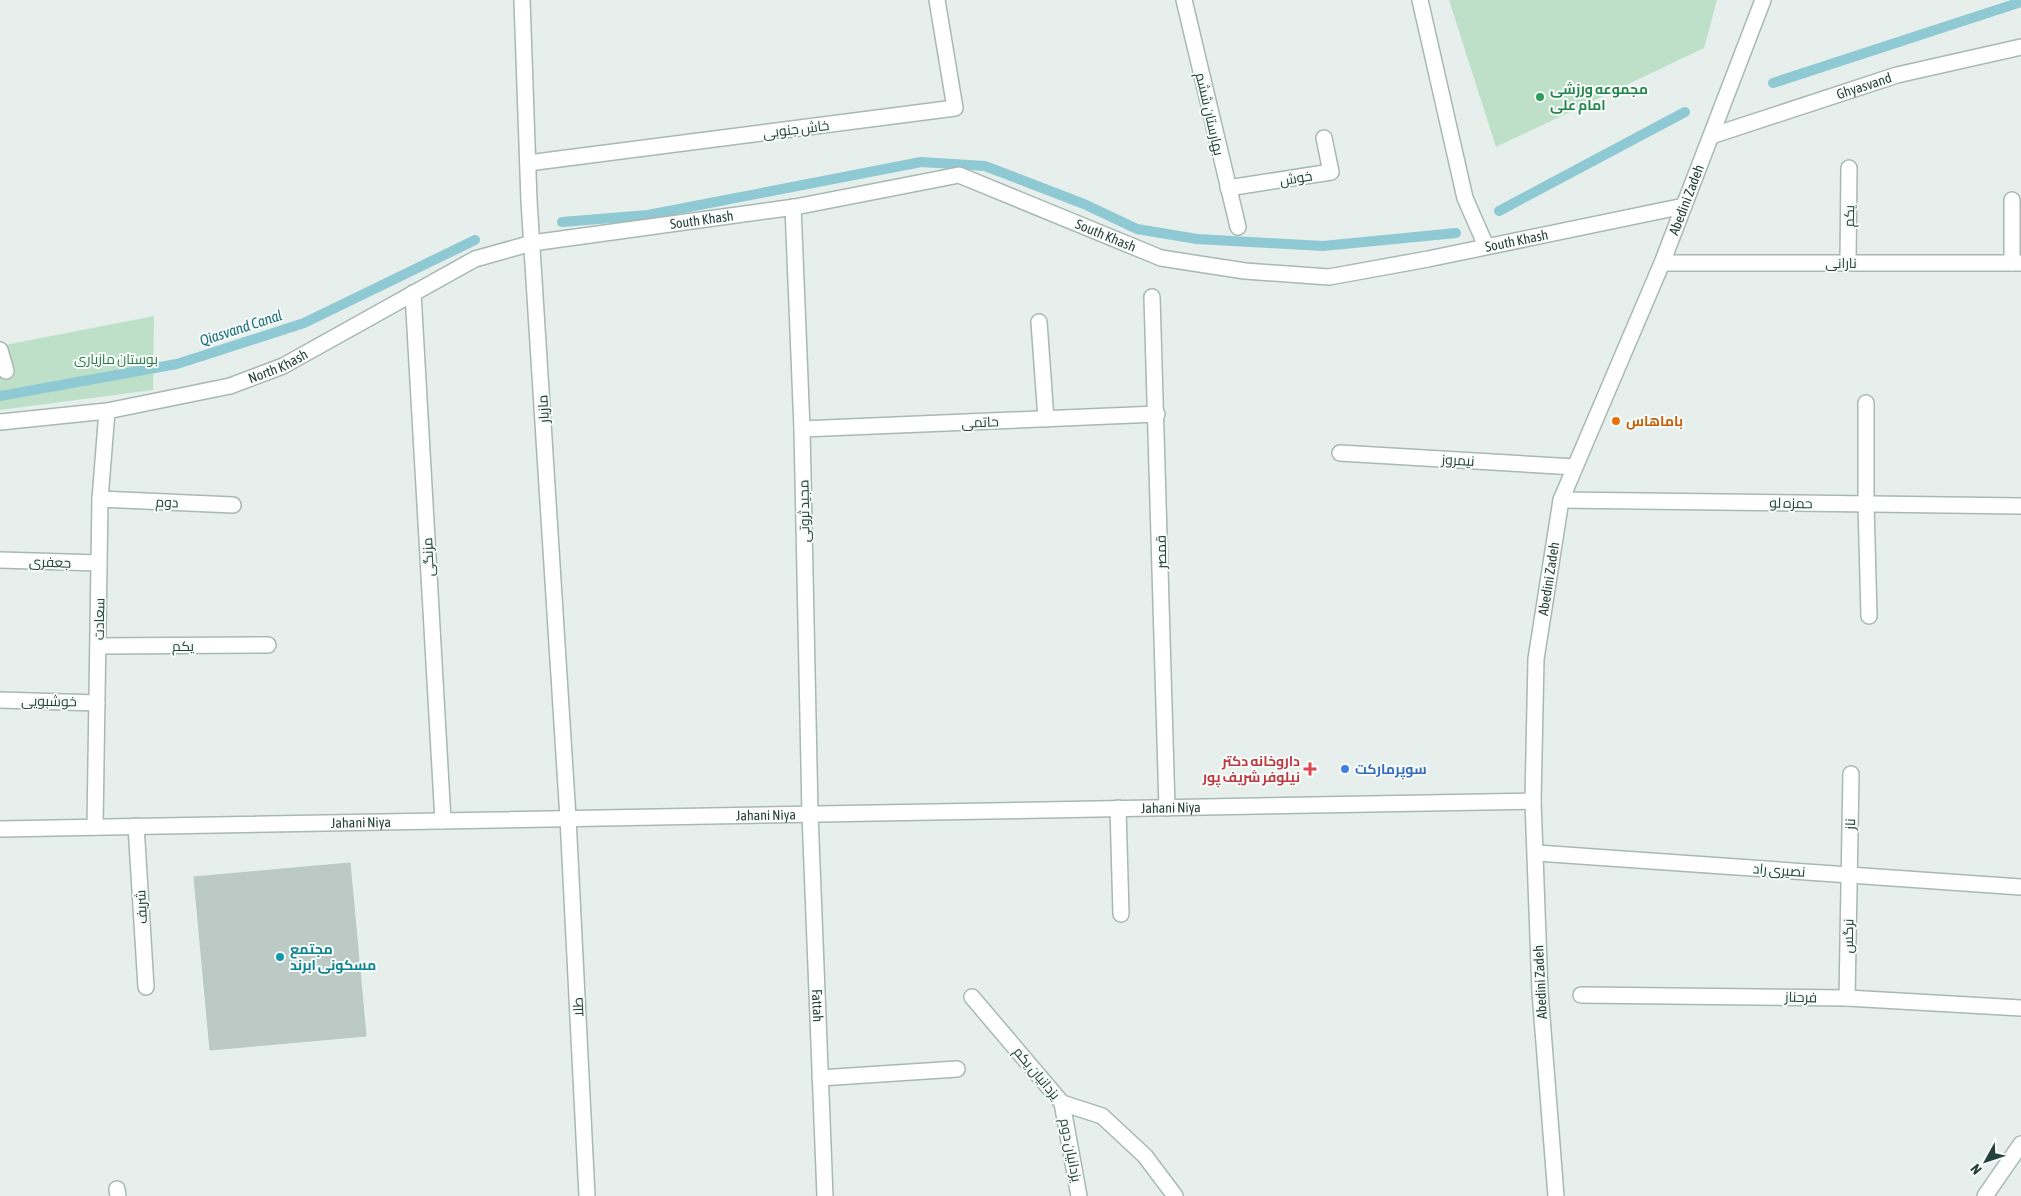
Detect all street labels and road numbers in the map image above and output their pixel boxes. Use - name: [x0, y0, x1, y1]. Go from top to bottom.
- street label: Ghyasvand: [1834, 69, 1894, 102]
- street label: بهارستان ششم: [1191, 71, 1227, 158]
- street label: خاش جنوبی: [762, 117, 830, 141]
- street label: Abedini Zadeh: [1665, 162, 1707, 237]
- street label: خوش: [1279, 168, 1313, 188]
- street label: یکم: [1841, 205, 1859, 227]
- street label: South Khash: [669, 208, 734, 232]
- street label: South Khash: [1073, 216, 1138, 255]
- street label: South Khash: [1484, 226, 1550, 255]
- street label: نارانی: [1825, 255, 1857, 271]
- street label: North Khash: [246, 346, 311, 386]
- street label: مازیار: [534, 394, 552, 425]
- street label: حاتمی: [961, 413, 999, 431]
- street label: نیمروز: [1440, 451, 1475, 469]
- street label: مجید ثروتی: [795, 480, 813, 542]
- street label: دوم: [155, 493, 179, 513]
- street label: حمزه لو: [1769, 495, 1813, 511]
- street label: قمصر: [1153, 535, 1169, 570]
- street label: مزنگی: [419, 537, 437, 577]
- street label: Abedini Zadeh: [1535, 541, 1562, 617]
- street label: جعفری: [29, 553, 71, 571]
- street label: سعادت: [91, 598, 107, 640]
- street label: یکم: [172, 638, 194, 656]
- street label: خوشبویی: [21, 693, 77, 709]
- street label: Jahani Niya: [1141, 799, 1201, 816]
- street label: Jahani Niya: [736, 806, 796, 824]
- street label: Jahani Niya: [331, 814, 391, 831]
- street label: ناز: [1842, 818, 1858, 831]
- street label: نصیری راد: [1752, 860, 1806, 880]
- street label: شریف: [132, 890, 150, 924]
- street label: نرگس: [1840, 918, 1856, 954]
- street label: Abedini Zadeh: [1530, 945, 1550, 1019]
- street label: Fattah: [809, 989, 826, 1023]
- street label: فرحناز: [1784, 989, 1817, 1005]
- street label: طلا: [569, 997, 587, 1017]
- street label: یزدانیان یکم: [1009, 1043, 1064, 1104]
- street label: یزدانیان دوم: [1055, 1117, 1085, 1184]

